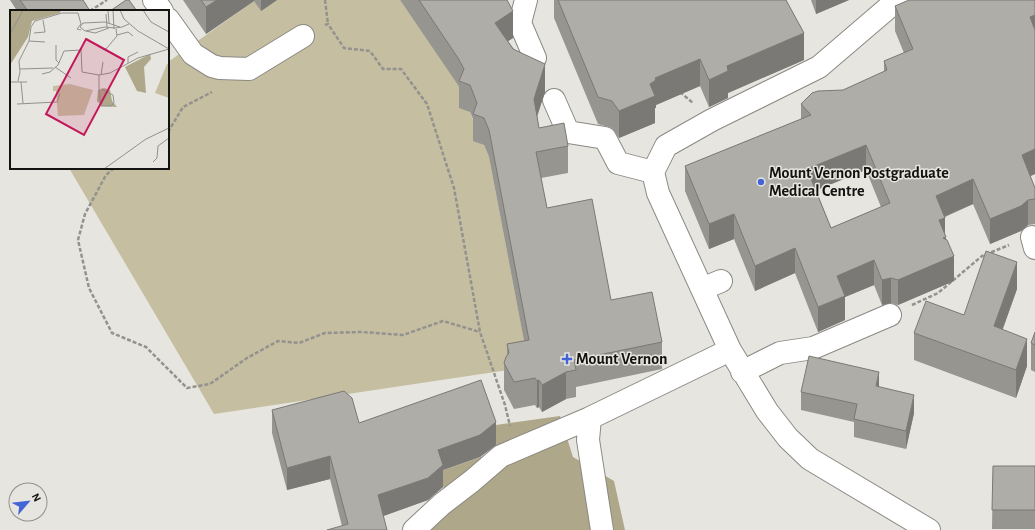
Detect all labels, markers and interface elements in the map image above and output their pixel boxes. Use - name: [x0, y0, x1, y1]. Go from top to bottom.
- inset map: [10, 10, 169, 169]
- place label: Mount Vernon Postgraduate Medical Centre: [769, 165, 949, 199]
- marker: Mount Vernon Postgraduate Medical Centre: [756, 177, 766, 187]
- place label: Mount Vernon: [576, 351, 667, 367]
- marker: Mount Vernon: [561, 353, 573, 365]
- north arrow: [8, 482, 48, 522]
- text: N: [30, 492, 43, 504]

